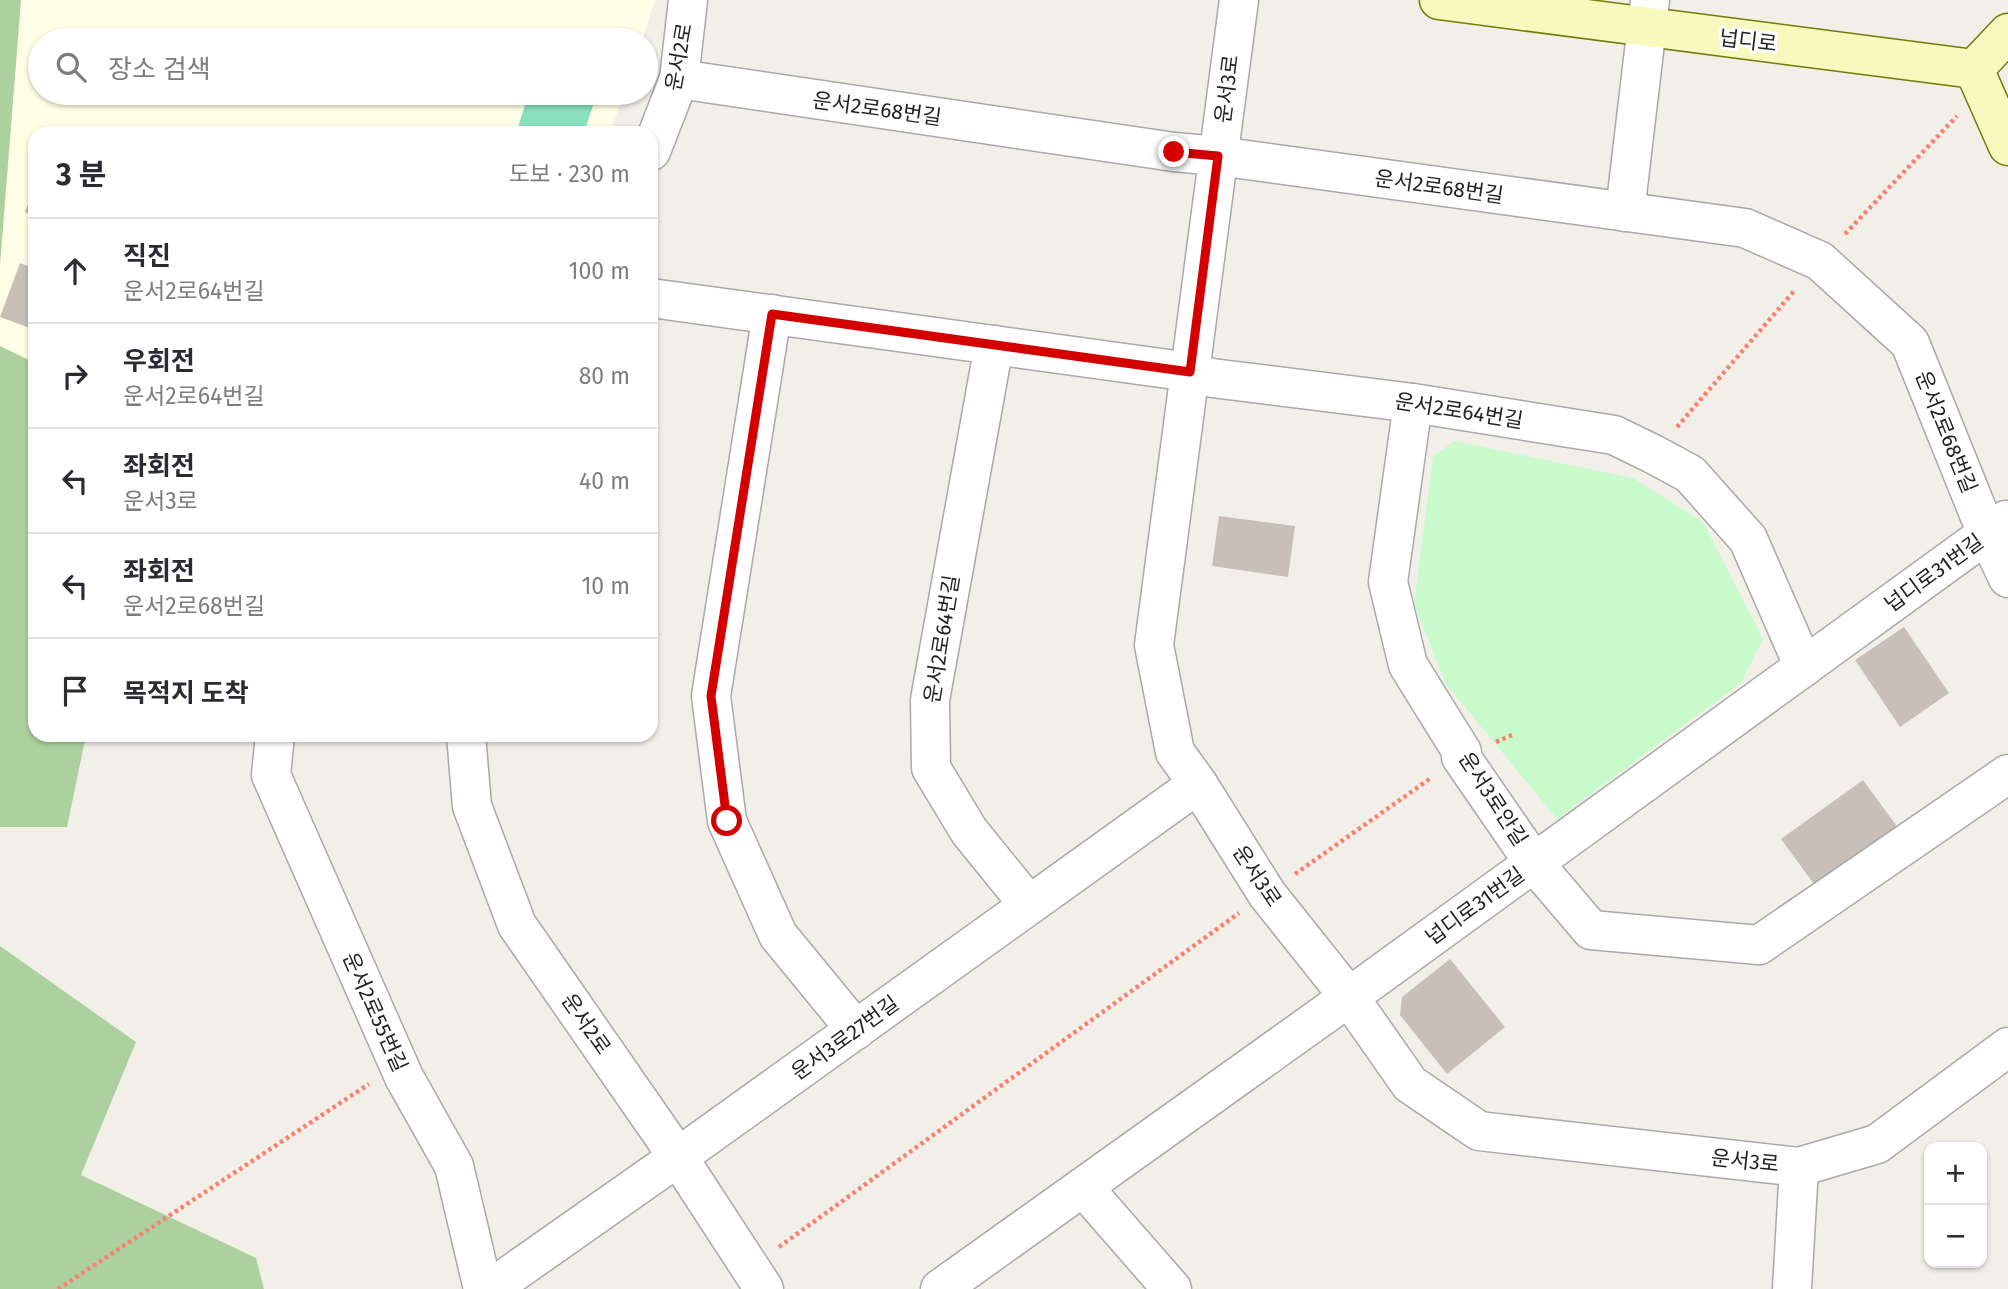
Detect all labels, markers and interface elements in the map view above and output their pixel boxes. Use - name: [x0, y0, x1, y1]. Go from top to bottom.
- street label: 운서2로: [660, 21, 698, 93]
- street label: 넙디로: [1718, 25, 1778, 57]
- search box: [28, 28, 658, 105]
- icon: search: [52, 48, 90, 86]
- street label: 운서3로: [1210, 53, 1244, 125]
- text: 장소 검색: [108, 54, 211, 85]
- street label: 운서2로68번길: [811, 87, 943, 131]
- route end: [1158, 136, 1189, 167]
- text: 3 분: [56, 157, 106, 193]
- text: 도보 · 230 m: [509, 160, 630, 188]
- street label: 운서2로68번길: [1373, 165, 1505, 209]
- text: 직진: [123, 241, 171, 272]
- icon: ahead: [56, 252, 94, 290]
- text: 100 m: [569, 257, 630, 285]
- text: 운서2로64번길: [123, 277, 265, 305]
- text: 우회전: [123, 346, 195, 377]
- icon: right: [56, 357, 94, 395]
- text: 80 m: [579, 362, 630, 390]
- street label: 운서2로68번길: [1910, 367, 1982, 497]
- text: 운서2로64번길: [123, 382, 265, 410]
- street label: 운서2로64번길: [1393, 388, 1525, 434]
- text: 좌회전: [123, 451, 195, 482]
- icon: left: [56, 462, 94, 500]
- text: 40 m: [579, 467, 630, 495]
- text: 운서3로: [123, 487, 198, 515]
- street label: 넙디로31번길: [1880, 528, 1988, 618]
- text: 좌회전: [123, 556, 195, 587]
- icon: left: [56, 567, 94, 605]
- text: 10 m: [581, 572, 630, 600]
- street label: 운서2로64번길: [919, 573, 965, 705]
- text: 운서2로68번길: [123, 592, 265, 620]
- icon: arrive: [56, 672, 94, 710]
- text: 목적지 도착: [123, 678, 249, 709]
- street label: 운서3로안길: [1453, 747, 1533, 851]
- route start: [711, 805, 742, 836]
- street label: 운서3로: [1227, 840, 1287, 912]
- street label: 넙디로31번길: [1421, 861, 1529, 951]
- street label: 운서2로55번길: [337, 948, 413, 1076]
- street label: 운서2로: [556, 989, 616, 1059]
- street label: 운서3로27번길: [786, 990, 904, 1086]
- map controls: [1924, 1142, 1987, 1268]
- button: +: [1924, 1142, 1987, 1205]
- street label: 운서3로: [1710, 1144, 1780, 1178]
- button: −: [1924, 1205, 1987, 1268]

